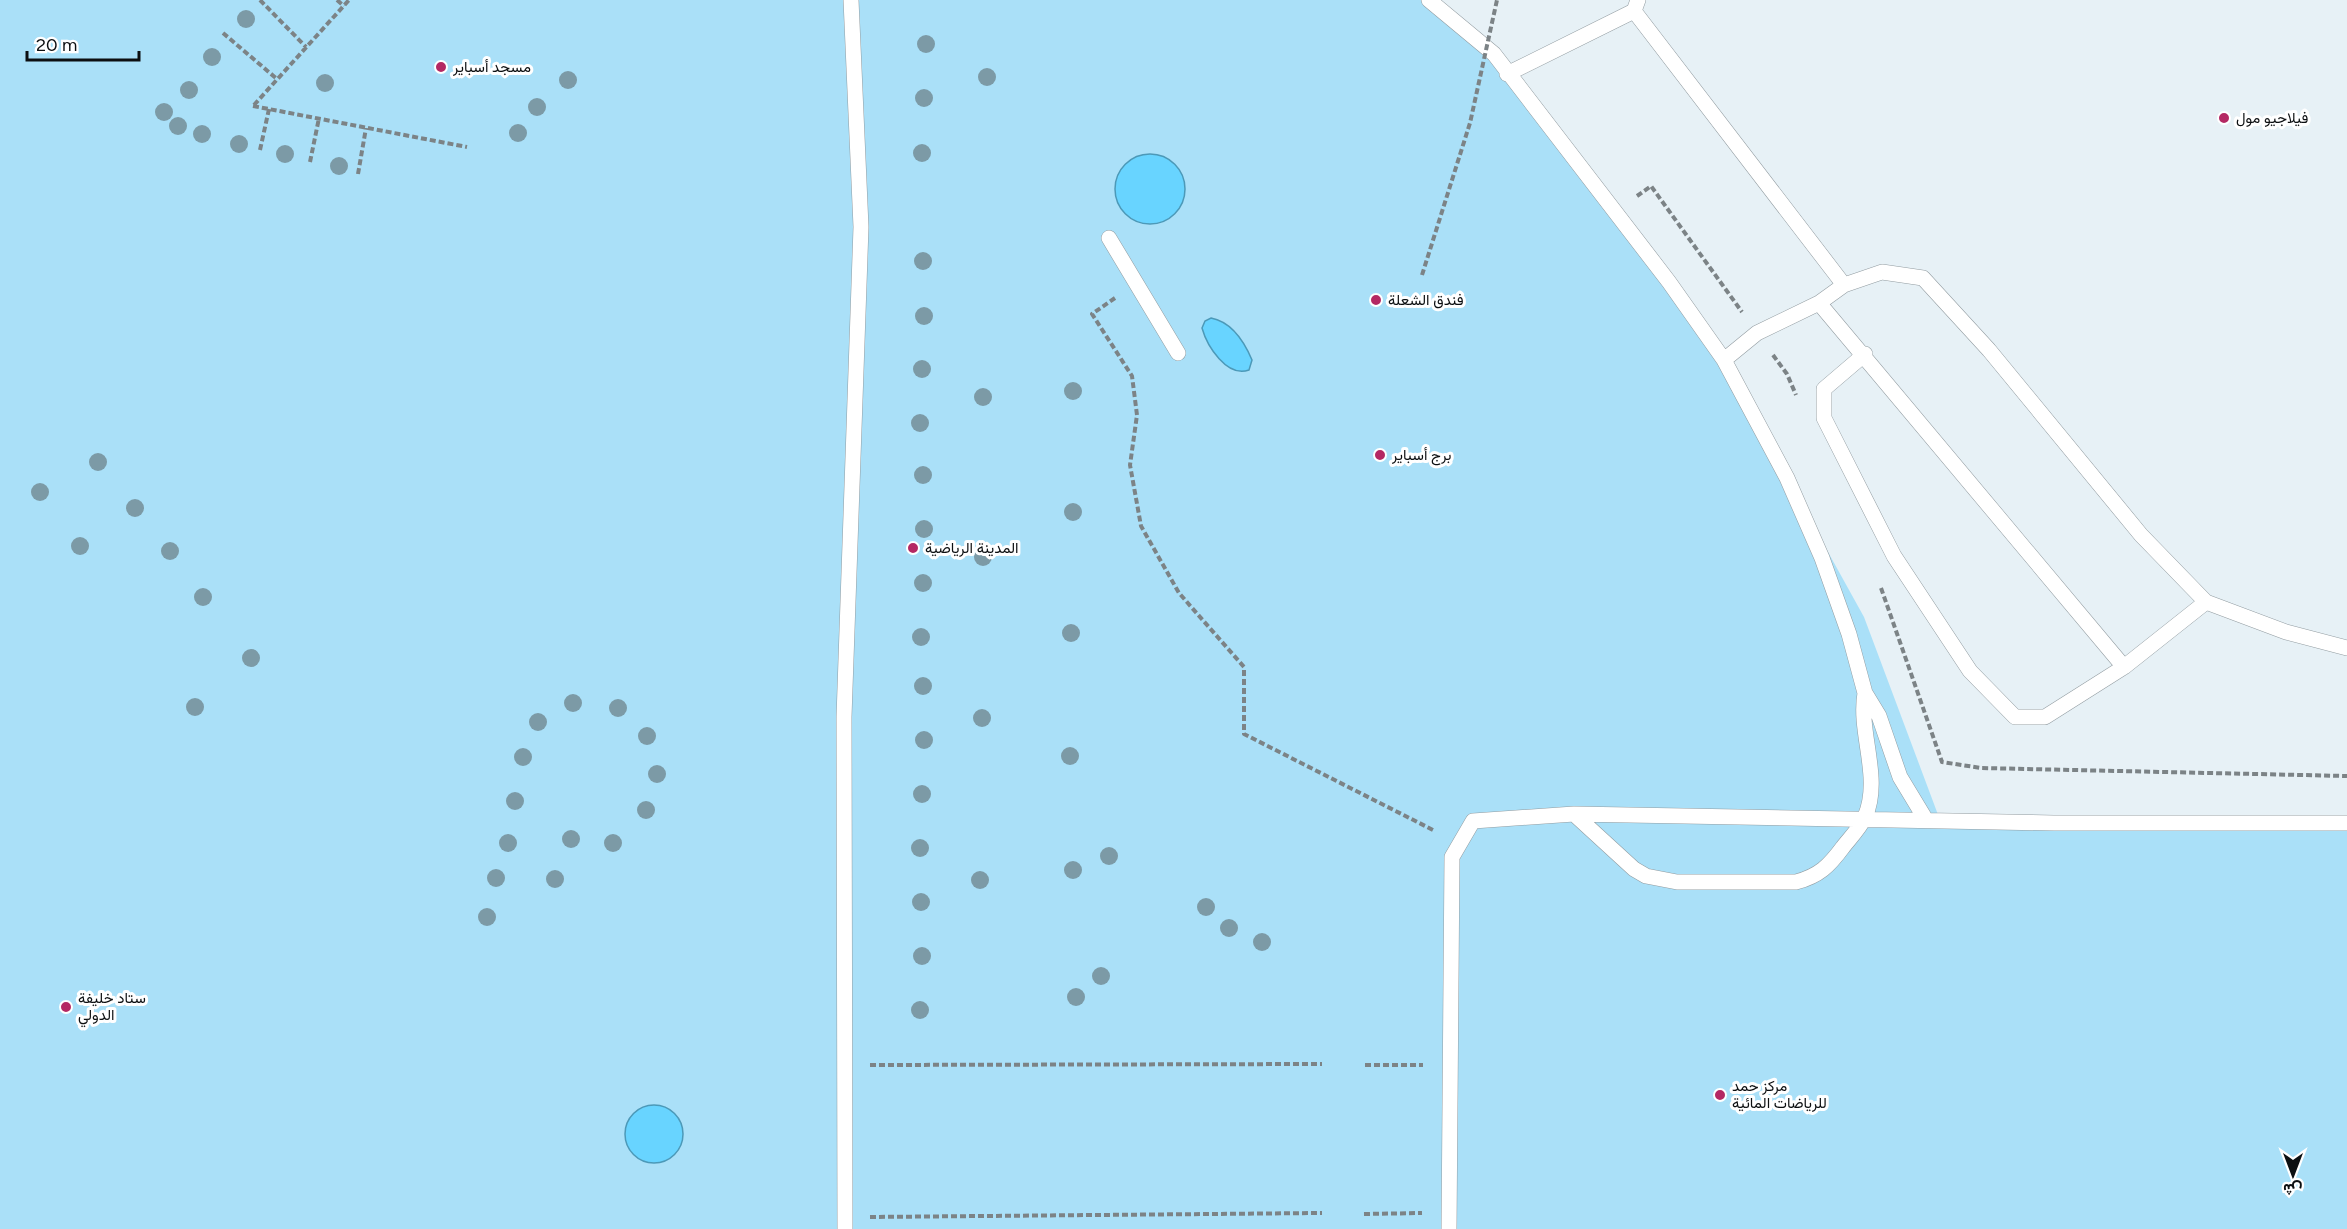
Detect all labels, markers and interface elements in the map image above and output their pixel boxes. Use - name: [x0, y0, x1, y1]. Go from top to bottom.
- scale bar: [27, 24, 140, 62]
- text: 20 m: [36, 34, 77, 56]
- place label: مسجد أسباير: [452, 58, 531, 76]
- marker: مسجد أسباير: [434, 60, 448, 74]
- place label: فيلاجيو مول: [2236, 109, 2308, 127]
- marker: فيلاجيو مول: [2217, 111, 2231, 125]
- place label: فندق الشعلة: [1388, 291, 1464, 309]
- marker: فندق الشعلة: [1369, 293, 1383, 307]
- place label: برج أسباير: [1391, 446, 1451, 466]
- marker: برج أسباير: [1373, 448, 1387, 462]
- place label: المدينة الرياضية: [925, 539, 1019, 557]
- marker: المدينة الرياضية: [906, 541, 920, 555]
- place label: ستاد خليفة الدولي: [78, 989, 146, 1028]
- marker: ستاد خليفة الدولي: [59, 1000, 73, 1014]
- place label: مركز حمد للرياضات المائية: [1732, 1077, 1827, 1112]
- marker: مركز حمد للرياضات المائية: [1713, 1088, 1727, 1102]
- north arrow: [2263, 1145, 2323, 1205]
- text: ش: [2283, 1180, 2303, 1199]

